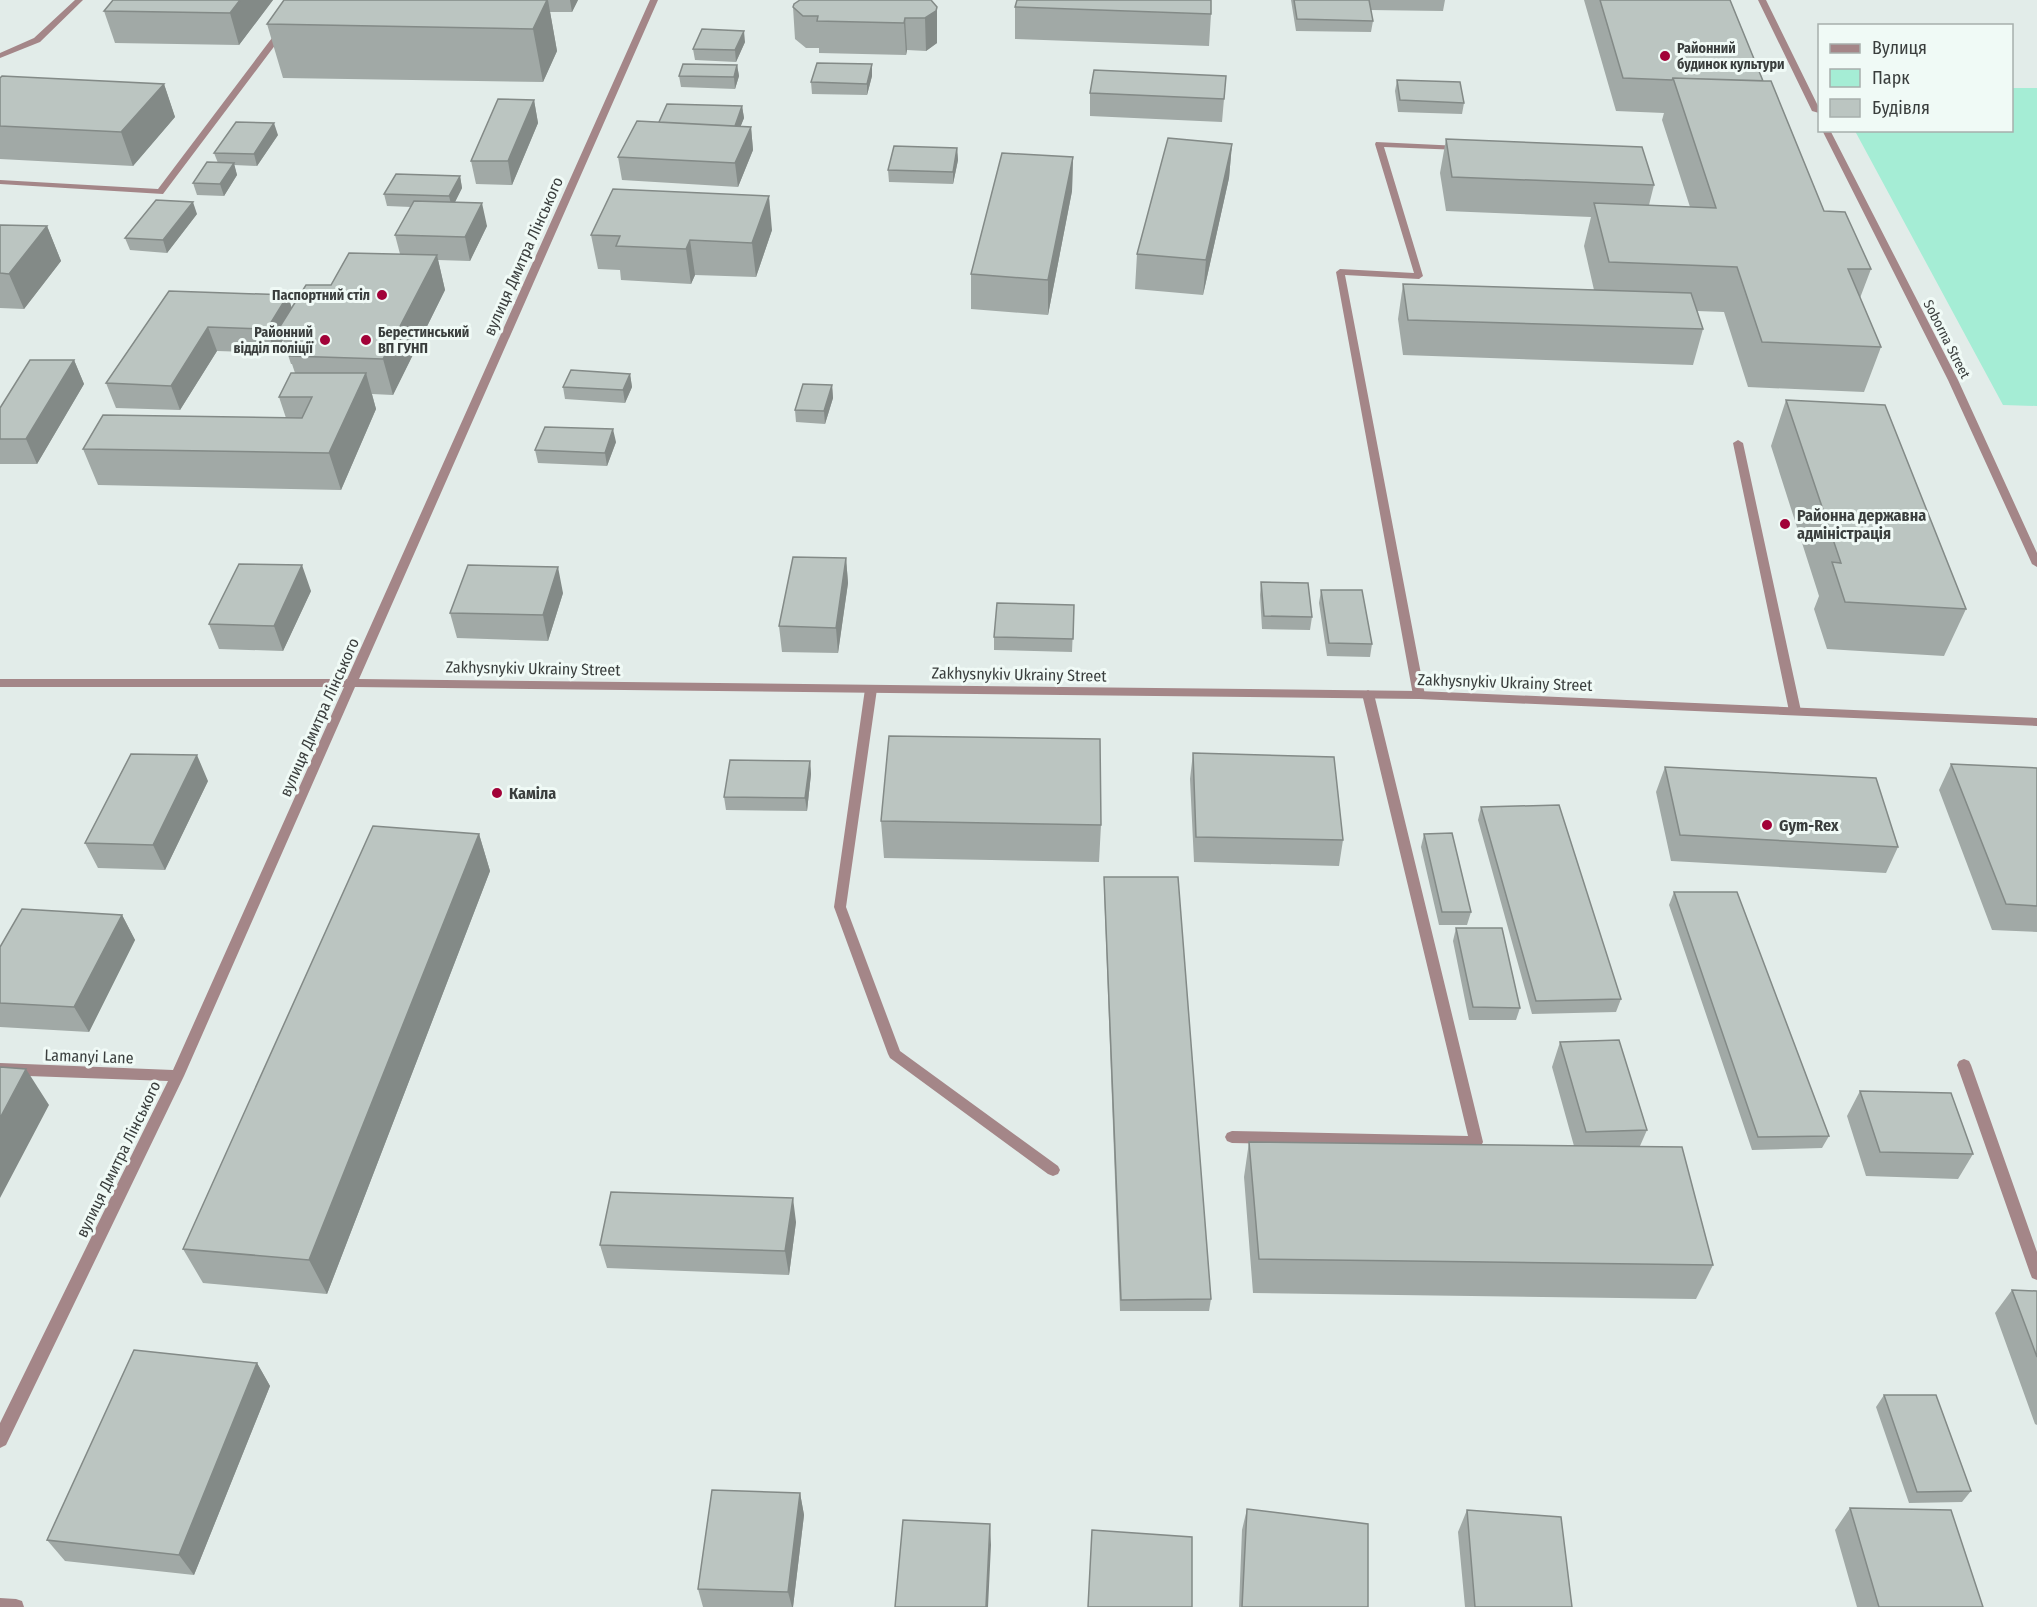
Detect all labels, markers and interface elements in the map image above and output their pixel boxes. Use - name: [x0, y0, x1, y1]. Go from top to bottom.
- legend: [1818, 24, 2013, 132]
- text: Вулиця: [1872, 37, 1927, 59]
- place label: Районний будинок культури: [1677, 40, 1785, 73]
- marker: Районний будинок культури: [1658, 49, 1672, 63]
- text: Парк: [1872, 67, 1910, 89]
- text: Будівля: [1872, 97, 1930, 119]
- street label: вулиця Дмитра Лінського: [480, 174, 567, 339]
- place label: Паспортний стіл: [272, 287, 370, 304]
- marker: Паспортний стіл: [375, 288, 389, 302]
- street label: Soborna Street: [1919, 297, 1974, 382]
- place label: Районний відділ поліції: [233, 324, 314, 357]
- place label: Берестинський ВП ГУНП: [378, 324, 469, 357]
- marker: Районний відділ поліції: [318, 333, 332, 347]
- marker: Берестинський ВП ГУНП: [359, 333, 373, 347]
- place label: Районна державна адміністрація: [1797, 506, 1926, 543]
- marker: Районна державна адміністрація: [1778, 517, 1792, 531]
- street label: вулиця Дмитра Лінського: [276, 635, 363, 800]
- street label: Zakhysnykiv Ukrainy Street: [445, 657, 621, 680]
- street label: Zakhysnykiv Ukrainy Street: [931, 663, 1107, 686]
- street label: Zakhysnykiv Ukrainy Street: [1417, 670, 1594, 695]
- place label: Каміла: [509, 784, 556, 803]
- marker: Каміла: [490, 786, 504, 800]
- place label: Gym-Rex: [1779, 816, 1839, 835]
- marker: Gym-Rex: [1760, 818, 1774, 832]
- street label: Lamanyi Lane: [44, 1045, 134, 1068]
- street label: вулиця Дмитра Лінського: [72, 1078, 165, 1241]

